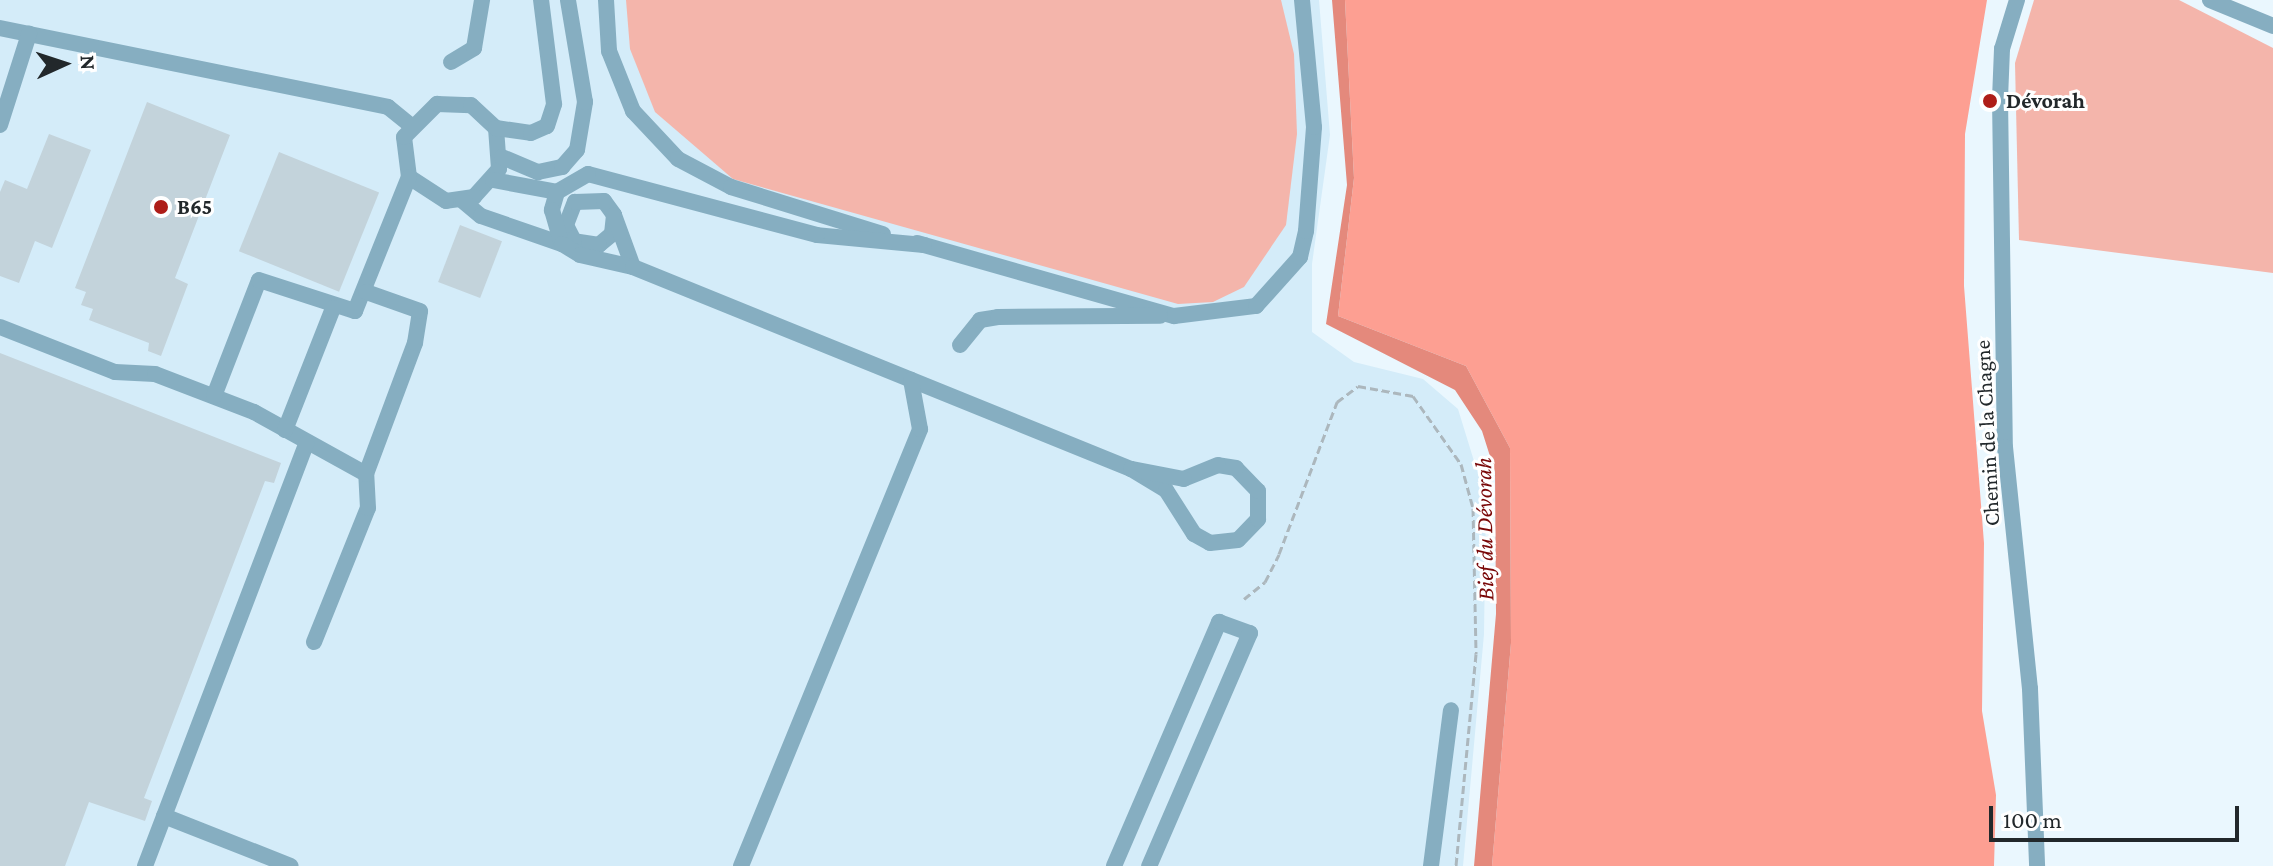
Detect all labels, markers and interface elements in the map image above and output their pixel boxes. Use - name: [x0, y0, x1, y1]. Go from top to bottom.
- north arrow: [24, 24, 104, 104]
- text: N: [76, 55, 101, 71]
- place label: Dévorah: [2006, 88, 2085, 114]
- marker: Dévorah: [1981, 92, 1999, 110]
- place label: B65: [177, 194, 212, 220]
- marker: B65: [152, 198, 170, 216]
- street label: Chemin de la Chagne: [1969, 339, 2005, 527]
- water label: Bief du Dévorah: [1468, 457, 1500, 601]
- scale bar: [1993, 790, 2243, 840]
- text: 100 m: [2003, 806, 2062, 833]

